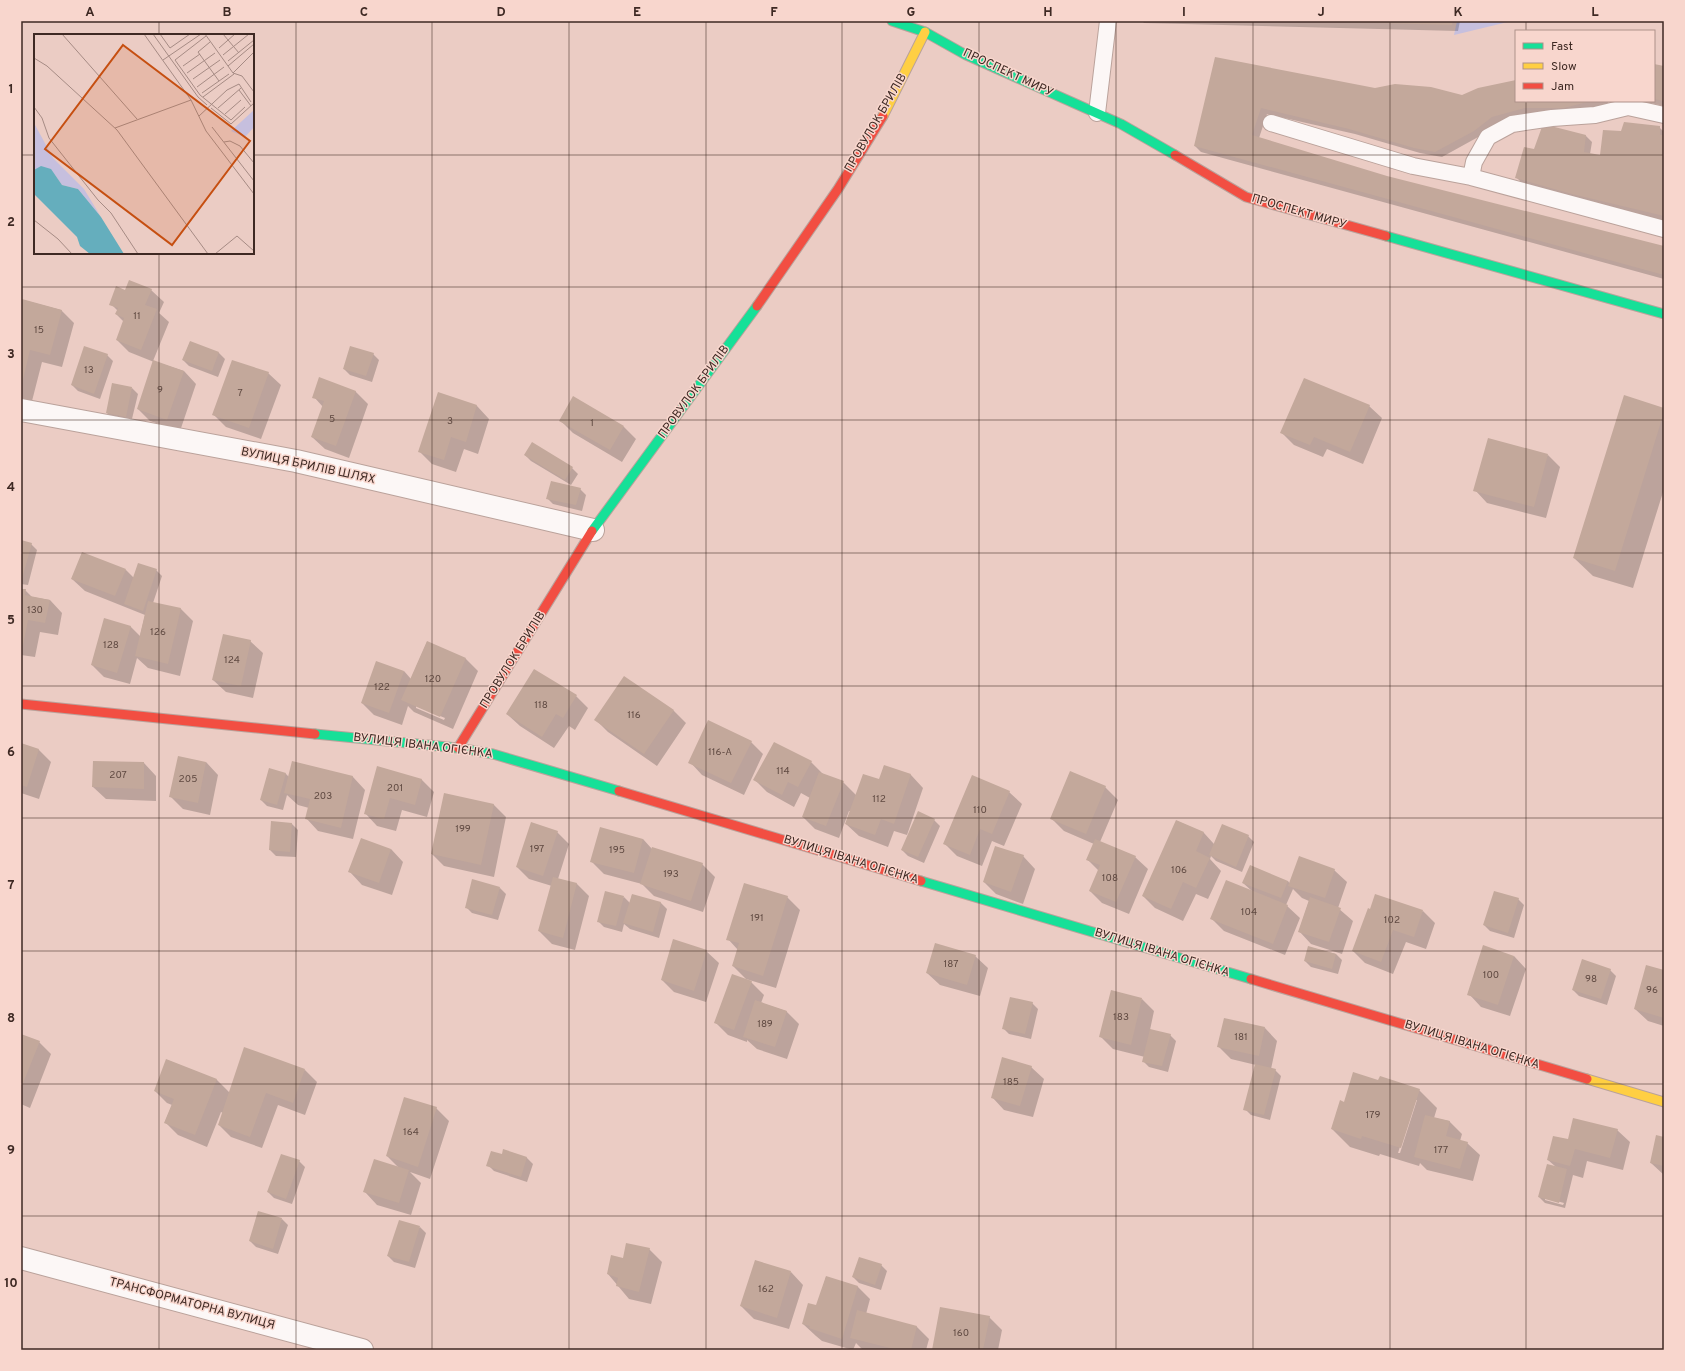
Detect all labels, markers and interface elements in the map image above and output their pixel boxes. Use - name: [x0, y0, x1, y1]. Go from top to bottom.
- text: A: [85, 5, 95, 21]
- text: B: [223, 5, 232, 21]
- text: C: [360, 5, 368, 21]
- text: D: [496, 5, 506, 21]
- text: E: [633, 5, 641, 21]
- text: F: [770, 5, 778, 21]
- text: G: [907, 5, 916, 21]
- text: H: [1043, 5, 1053, 21]
- text: I: [1182, 5, 1186, 21]
- text: J: [1317, 5, 1325, 21]
- text: K: [1453, 5, 1463, 21]
- text: L: [1591, 5, 1599, 21]
- legend: [1515, 30, 1655, 102]
- inset map: [34, 34, 254, 254]
- text: Fast: [1551, 39, 1573, 55]
- street label: ПРОСПЕКТ МИРУ: [960, 45, 1056, 101]
- text: Slow: [1551, 59, 1577, 75]
- street label: ПРОВУЛОК БРИЛІВ: [841, 71, 911, 175]
- text: Jam: [1551, 79, 1574, 95]
- text: 1: [8, 82, 14, 98]
- street label: ПРОСПЕКТ МИРУ: [1250, 191, 1349, 233]
- text: 2: [7, 215, 15, 231]
- house number: 11: [133, 310, 141, 323]
- house number: 15: [34, 324, 44, 337]
- street label: ПРОВУЛОК БРИЛІВ: [655, 342, 733, 442]
- text: 3: [7, 347, 15, 363]
- house number: 13: [84, 364, 94, 377]
- house number: 9: [157, 384, 163, 397]
- house number: 7: [237, 387, 243, 400]
- house number: 5: [329, 413, 335, 426]
- house number: 3: [447, 415, 453, 428]
- house number: 1: [590, 417, 594, 430]
- street label: ВУЛИЦЯ БРИЛІВ ШЛЯХ: [239, 444, 377, 488]
- text: 4: [7, 480, 15, 496]
- house number: 130: [27, 604, 43, 617]
- street label: ПРОВУЛОК БРИЛІВ: [477, 608, 549, 712]
- text: 5: [7, 613, 15, 629]
- house number: 126: [150, 626, 166, 639]
- house number: 128: [103, 639, 119, 652]
- house number: 124: [224, 654, 240, 667]
- house number: 120: [425, 673, 441, 686]
- house number: 122: [374, 681, 390, 694]
- house number: 118: [534, 699, 548, 712]
- house number: 116: [627, 709, 641, 722]
- street label: ВУЛИЦЯ ІВАНА ОГІЄНКА: [352, 729, 494, 763]
- text: 6: [7, 745, 15, 761]
- house number: 116-А: [708, 746, 732, 759]
- house number: 114: [776, 765, 790, 778]
- house number: 207: [109, 769, 127, 782]
- house number: 205: [179, 773, 197, 786]
- house number: 201: [387, 782, 403, 795]
- house number: 203: [314, 790, 332, 803]
- house number: 112: [872, 793, 886, 806]
- house number: 110: [973, 804, 987, 817]
- house number: 199: [455, 823, 471, 836]
- street label: ВУЛИЦЯ ІВАНА ОГІЄНКА: [781, 832, 921, 888]
- house number: 197: [530, 843, 544, 856]
- house number: 195: [609, 844, 625, 857]
- house number: 106: [1171, 864, 1187, 877]
- house number: 193: [663, 868, 679, 881]
- house number: 108: [1102, 872, 1118, 885]
- text: 7: [8, 878, 15, 894]
- house number: 104: [1241, 906, 1257, 919]
- house number: 191: [750, 912, 764, 925]
- house number: 102: [1384, 914, 1400, 927]
- street label: ВУЛИЦЯ ІВАНА ОГІЄНКА: [1092, 925, 1232, 981]
- house number: 187: [944, 958, 958, 971]
- house number: 100: [1483, 969, 1499, 982]
- house number: 98: [1585, 973, 1597, 986]
- house number: 96: [1646, 984, 1658, 997]
- text: 8: [7, 1011, 15, 1027]
- house number: 183: [1113, 1011, 1129, 1024]
- street label: ВУЛИЦЯ ІВАНА ОГІЄНКА: [1402, 1017, 1542, 1073]
- house number: 189: [757, 1018, 773, 1031]
- house number: 181: [1234, 1031, 1248, 1044]
- house number: 185: [1003, 1076, 1019, 1089]
- house number: 179: [1366, 1109, 1380, 1122]
- house number: 164: [403, 1126, 419, 1139]
- text: 9: [7, 1143, 15, 1159]
- house number: 177: [1434, 1144, 1448, 1157]
- street label: ТРАНСФОРМАТОРНА ВУЛИЦЯ: [107, 1274, 277, 1334]
- text: 10: [4, 1276, 18, 1292]
- house number: 162: [758, 1283, 774, 1296]
- house number: 160: [953, 1327, 969, 1340]

